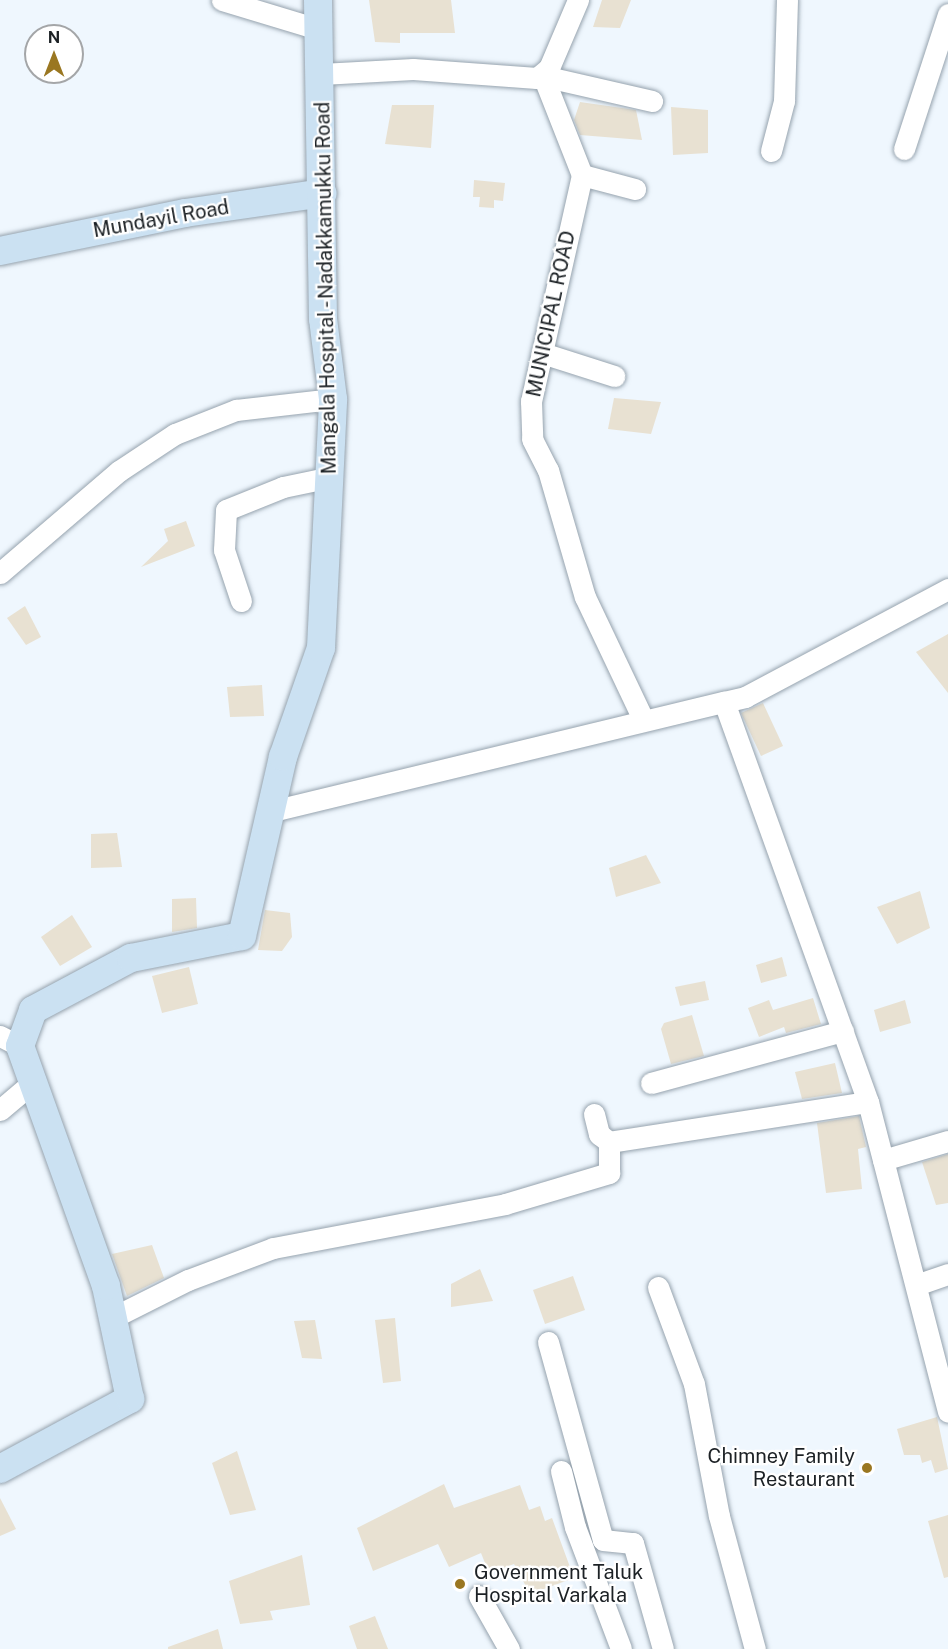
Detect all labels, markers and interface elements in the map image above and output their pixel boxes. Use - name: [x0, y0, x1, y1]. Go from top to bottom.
- north arrow: [24, 24, 84, 84]
- text: N: [48, 28, 60, 47]
- street label: Mangala Hospital - Nadakkamukku Road: [311, 99, 341, 477]
- street label: Mundayil Road: [91, 195, 231, 243]
- street label: MUNICIPAL ROAD: [522, 229, 580, 399]
- place label: Chimney Family Restaurant: [708, 1444, 855, 1491]
- marker: Chimney Family Restaurant: [860, 1461, 874, 1475]
- place label: Government Taluk Hospital Varkala: [474, 1560, 643, 1607]
- marker: Government Taluk Hospital Varkala: [451, 1575, 469, 1593]

